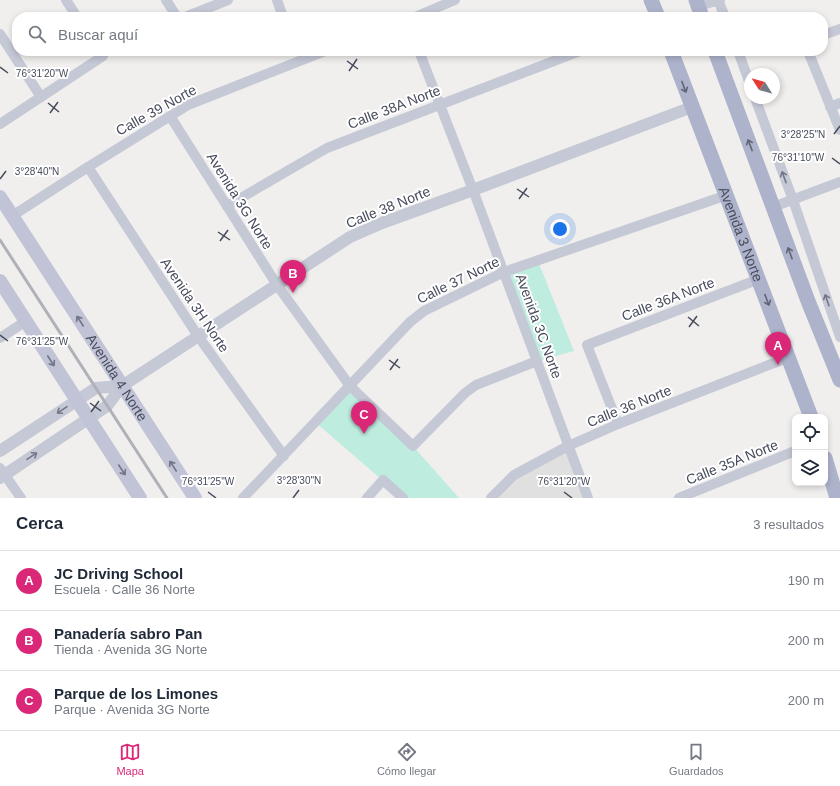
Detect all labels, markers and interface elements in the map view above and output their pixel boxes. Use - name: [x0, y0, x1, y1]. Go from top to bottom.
- search box: [12, 12, 828, 56]
- icon: search: [26, 23, 48, 45]
- text: Buscar aquí: [58, 26, 138, 43]
- text: 76°31'20"W: [16, 68, 69, 79]
- north arrow: [744, 68, 780, 104]
- street label: Calle 39 Norte: [113, 81, 199, 139]
- one-way arrow: [681, 81, 689, 93]
- street label: Calle 38A Norte: [345, 82, 443, 132]
- text: 3°28'25"N: [781, 129, 825, 140]
- one-way arrow: [745, 139, 753, 151]
- street label: Avenida 3G Norte: [204, 150, 276, 252]
- text: 76°31'10"W: [772, 152, 825, 163]
- text: 3°28'40"N: [15, 166, 59, 177]
- one-way arrow: [780, 171, 788, 183]
- street label: Calle 38 Norte: [344, 183, 433, 231]
- street label: Avenida 3 Norte: [716, 184, 766, 284]
- your location: [550, 219, 570, 239]
- one-way arrow: [786, 247, 794, 259]
- street label: Calle 37 Norte: [414, 253, 502, 307]
- street label: Avenida 3H Norte: [158, 255, 233, 355]
- pin: B: [280, 260, 306, 293]
- street label: Avenida 3C Norte: [513, 271, 565, 381]
- street label: Calle 36A Norte: [619, 274, 717, 324]
- one-way arrow: [763, 294, 771, 306]
- one-way arrow: [823, 294, 831, 306]
- one-way arrow: [76, 316, 84, 327]
- street label: Avenida 4 Norte: [83, 331, 151, 424]
- pin: A: [765, 332, 791, 365]
- text: 76°31'25"W: [16, 336, 69, 347]
- one-way arrow: [48, 355, 56, 367]
- street label: Calle 36 Norte: [585, 382, 674, 430]
- pin: C: [351, 401, 377, 434]
- one-way arrow: [56, 406, 67, 415]
- map controls: [792, 414, 828, 486]
- button: locate: [792, 414, 828, 450]
- street label: Calle 35A Norte: [684, 436, 781, 488]
- button: layers: [792, 450, 828, 486]
- one-way arrow: [27, 452, 38, 460]
- one-way arrow: [169, 461, 177, 472]
- one-way arrow: [118, 465, 126, 476]
- text: 3°28'30"N: [277, 475, 321, 486]
- text: 76°31'25"W: [182, 476, 235, 487]
- text: 76°31'20"W: [538, 476, 591, 487]
- text: Cerca: [16, 514, 63, 533]
- text: 3 resultados: [753, 517, 824, 532]
- text: JC Driving School: [54, 565, 183, 582]
- text: A: [24, 573, 34, 588]
- text: 190 m: [788, 573, 824, 588]
- text: Escuela · Calle 36 Norte: [54, 582, 195, 597]
- text: Panadería sabro Pan: [54, 625, 202, 642]
- text: B: [24, 633, 34, 648]
- text: 200 m: [788, 633, 824, 648]
- text: Tienda · Avenida 3G Norte: [54, 642, 207, 657]
- text: Parque de los Limones: [54, 685, 218, 702]
- text: C: [24, 693, 34, 708]
- text: 200 m: [788, 693, 824, 708]
- text: Parque · Avenida 3G Norte: [54, 702, 210, 717]
- tab: Mapa: [116, 741, 144, 777]
- tab: Cómo llegar: [377, 741, 436, 777]
- tab: Guardados: [669, 741, 724, 777]

